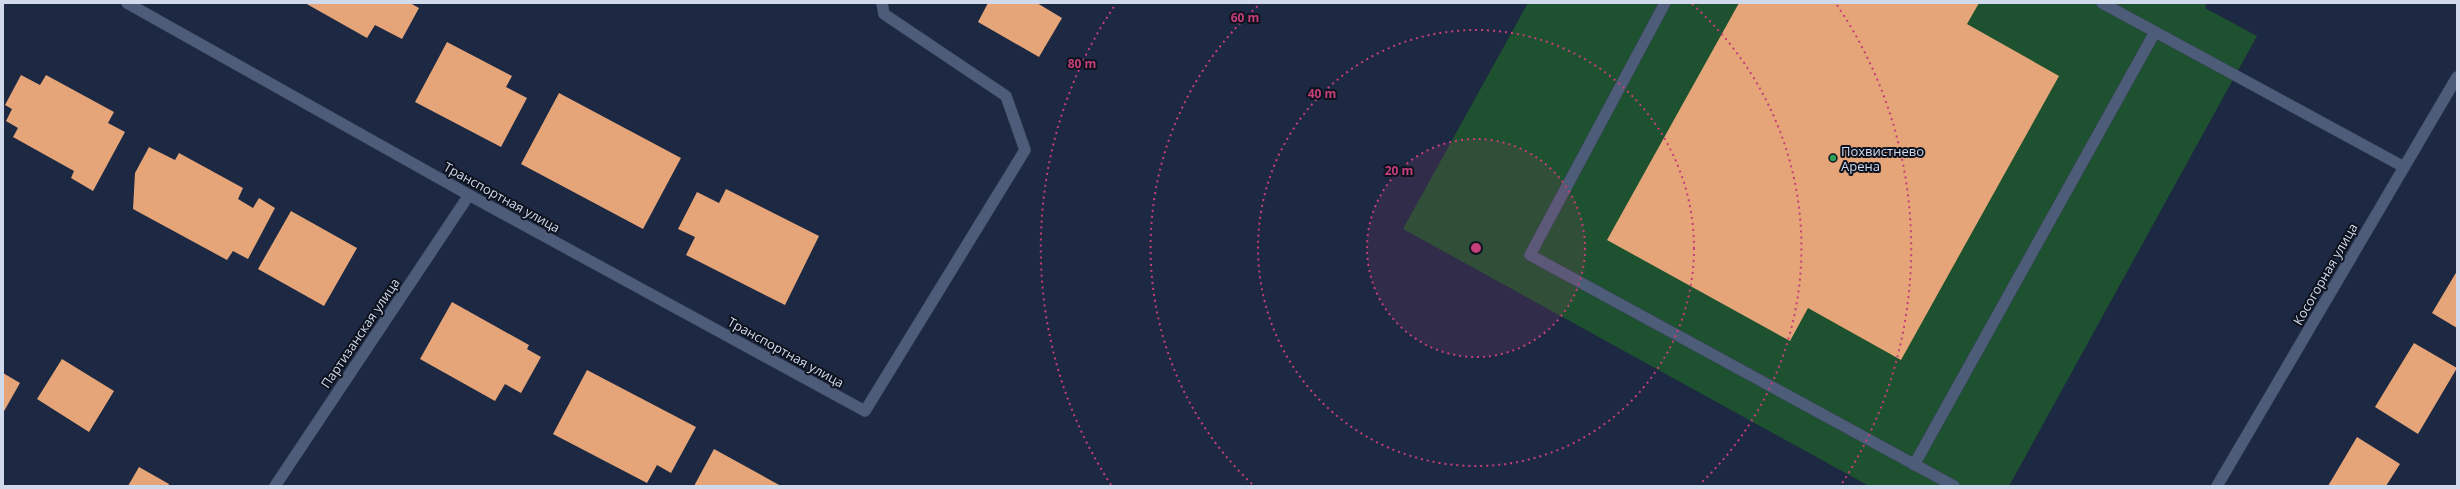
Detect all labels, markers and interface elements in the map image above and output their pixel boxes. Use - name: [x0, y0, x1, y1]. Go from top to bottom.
- text: 60 m: [1231, 9, 1259, 26]
- text: 80 m: [1068, 55, 1096, 72]
- text: 40 m: [1308, 85, 1336, 102]
- place label: Похвистнево Арена: [1841, 142, 1924, 175]
- marker: Похвистнево Арена: [1828, 153, 1838, 163]
- street label: Транспортная улица: [441, 158, 563, 236]
- text: 20 m: [1385, 162, 1413, 179]
- street label: Косогорная улица: [2289, 220, 2361, 328]
- centre of rings: [1469, 241, 1483, 255]
- street label: Партизанская улица: [316, 274, 404, 392]
- street label: Транспортная улица: [725, 313, 847, 391]

